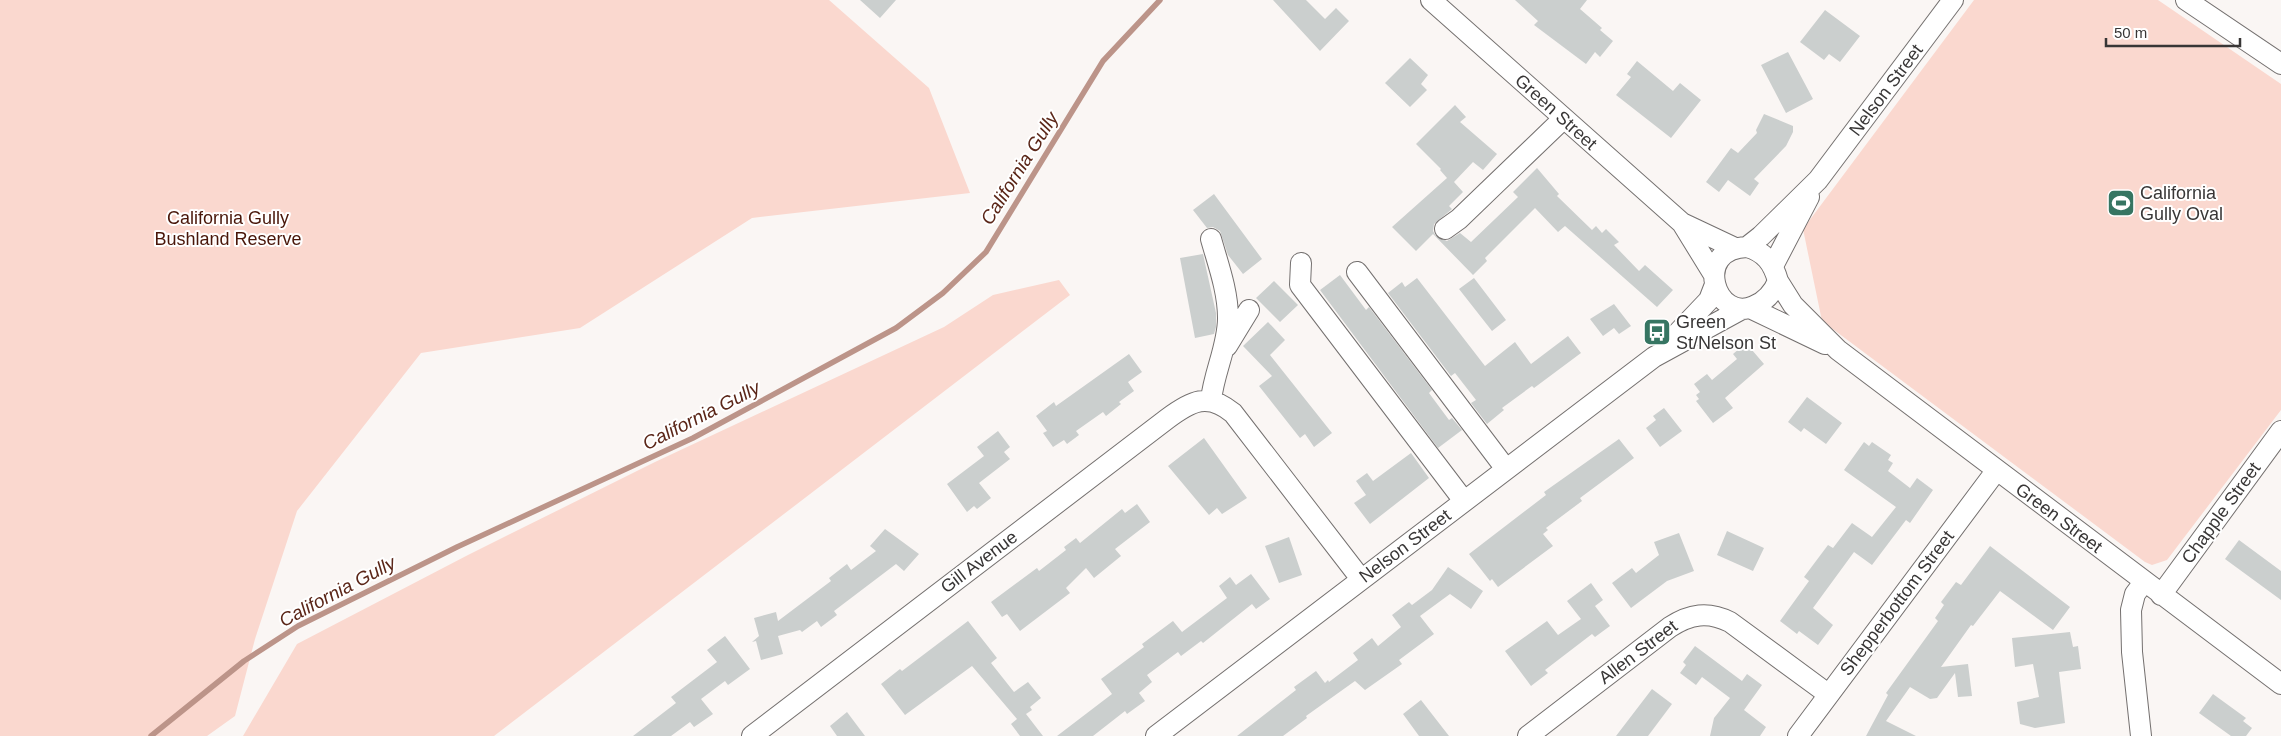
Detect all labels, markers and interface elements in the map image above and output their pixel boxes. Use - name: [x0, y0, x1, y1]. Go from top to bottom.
- scale bar: [2106, 15, 2240, 47]
- text: 50 m: [2114, 24, 2147, 41]
- street label: Nelson Street: [1845, 40, 1927, 140]
- street label: Green Street: [1511, 70, 1601, 154]
- water label: California Gully: [976, 107, 1063, 228]
- place label: California Gully Oval: [2140, 183, 2223, 224]
- sports icon: California Gully Oval: [2106, 188, 2136, 218]
- park label: California Gully Bushland Reserve: [154, 208, 302, 249]
- place label: Green St/Nelson St: [1676, 312, 1776, 353]
- bus stop icon: Green St/Nelson St: [1642, 317, 1672, 347]
- water label: California Gully: [639, 376, 765, 454]
- street label: Chapple Street: [2178, 459, 2264, 567]
- street label: Green Street: [2012, 479, 2106, 557]
- street label: Nelson Street: [1355, 505, 1455, 587]
- street label: Gill Avenue: [937, 527, 1021, 597]
- street label: Shepperbottom Street: [1836, 527, 1958, 679]
- water label: California Gully: [275, 551, 400, 631]
- street label: Allen Street: [1595, 616, 1681, 688]

